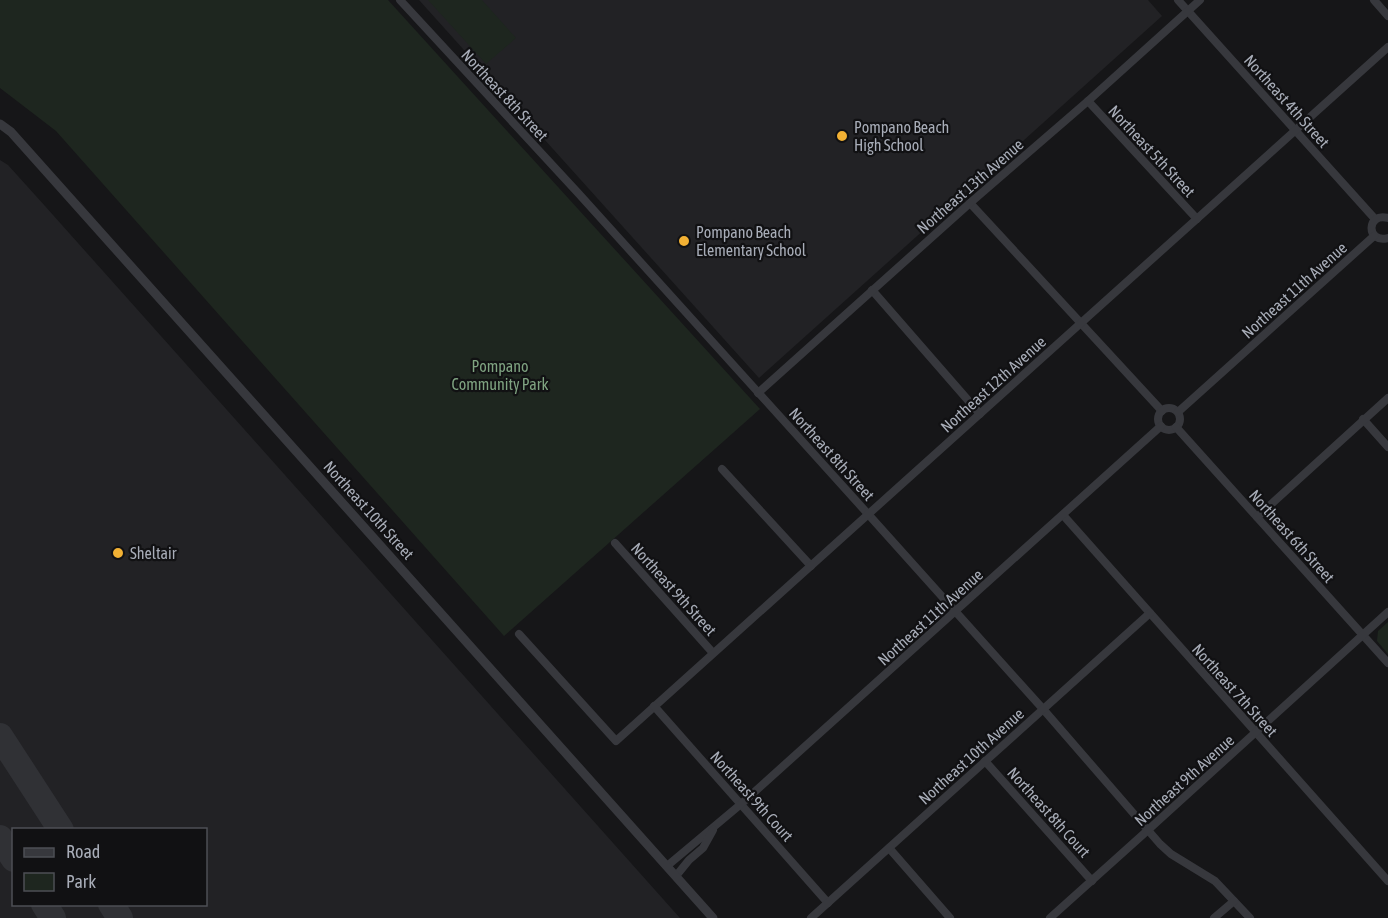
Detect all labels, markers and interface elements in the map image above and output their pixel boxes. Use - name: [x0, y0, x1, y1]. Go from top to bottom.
- street label: Northeast 8th Street: [458, 46, 552, 145]
- street label: Northeast 4th Street: [1241, 51, 1334, 151]
- street label: Northeast 5th Street: [1105, 102, 1199, 201]
- place label: Pompano Beach High School: [854, 118, 949, 155]
- marker: Pompano Beach High School: [835, 129, 849, 143]
- street label: Northeast 13th Avenue: [913, 135, 1027, 237]
- place label: Pompano Beach Elementary School: [696, 223, 807, 260]
- marker: Pompano Beach Elementary School: [677, 234, 691, 248]
- street label: Northeast 11th Avenue: [1238, 238, 1350, 342]
- street label: Northeast 12th Avenue: [937, 332, 1049, 436]
- park label: Pompano Community Park: [451, 357, 549, 394]
- street label: Northeast 8th Street: [786, 404, 879, 504]
- street label: Northeast 10th Street: [320, 457, 418, 563]
- street label: Northeast 6th Street: [1246, 486, 1339, 586]
- street label: Northeast 9th Street: [628, 539, 721, 639]
- place label: Sheltair: [130, 544, 177, 562]
- marker: Sheltair: [111, 546, 125, 560]
- street label: Northeast 11th Avenue: [874, 565, 986, 669]
- street label: Northeast 7th Street: [1189, 640, 1282, 740]
- street label: Northeast 10th Avenue: [915, 704, 1027, 808]
- street label: Northeast 9th Avenue: [1131, 731, 1237, 829]
- street label: Northeast 9th Court: [707, 747, 797, 845]
- street label: Northeast 8th Court: [1004, 763, 1094, 861]
- legend: [12, 828, 207, 906]
- text: Road: [66, 841, 100, 862]
- text: Park: [66, 871, 96, 892]

